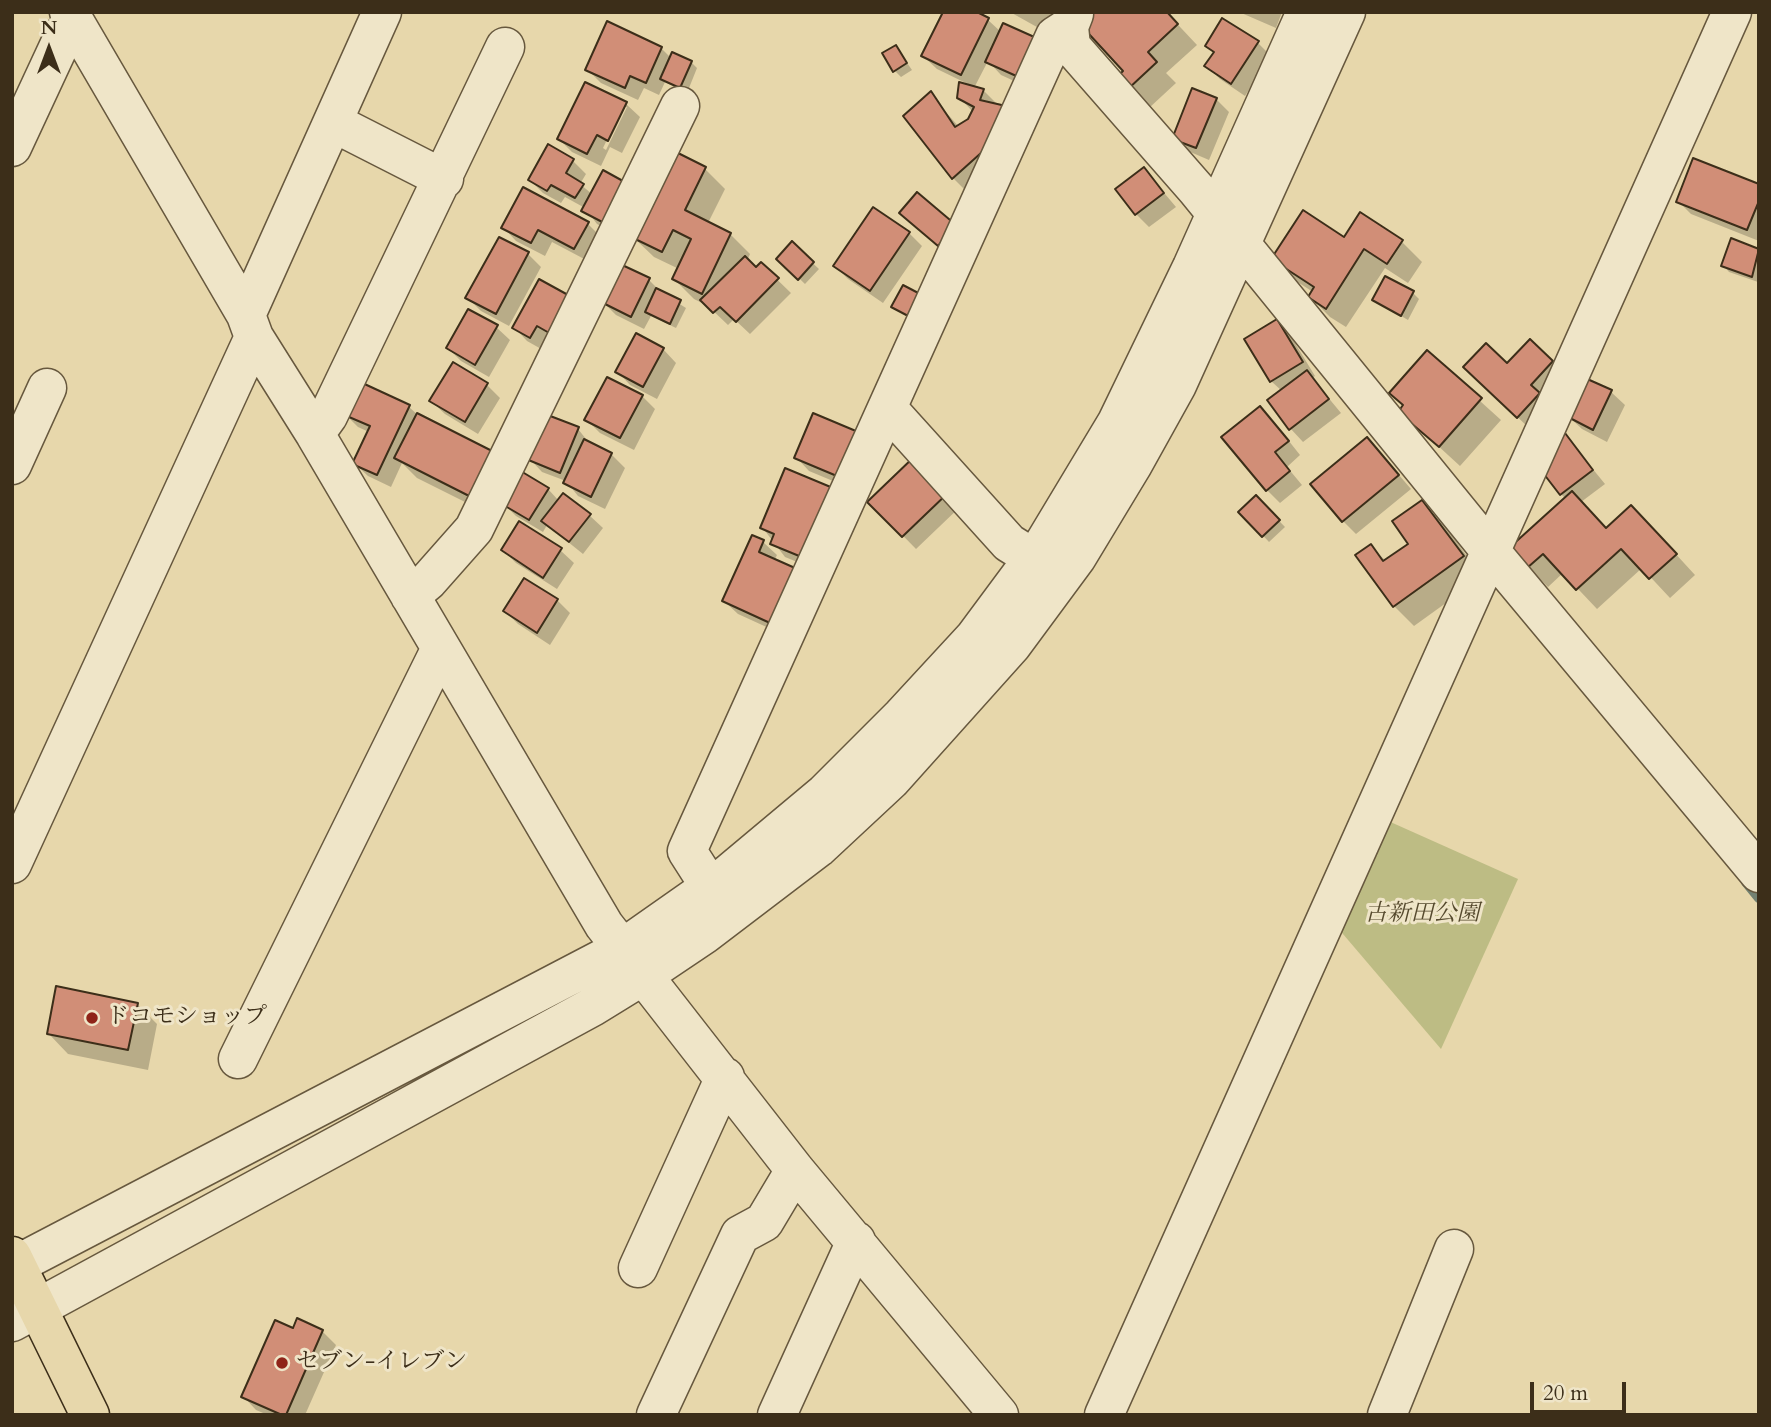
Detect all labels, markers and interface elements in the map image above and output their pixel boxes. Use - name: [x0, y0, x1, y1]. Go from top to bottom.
- north arrow: [14, 14, 84, 84]
- text: N: [41, 15, 57, 41]
- park label: 古新田公園: [1365, 901, 1479, 929]
- place label: ドコモショップ: [106, 1004, 267, 1032]
- marker: ドコモショップ: [84, 1010, 100, 1026]
- place label: セブン-イレブン: [296, 1349, 467, 1377]
- marker: セブン-イレブン: [274, 1355, 290, 1371]
- scale bar: [1533, 1368, 1629, 1412]
- text: 20 m: [1543, 1379, 1588, 1408]

